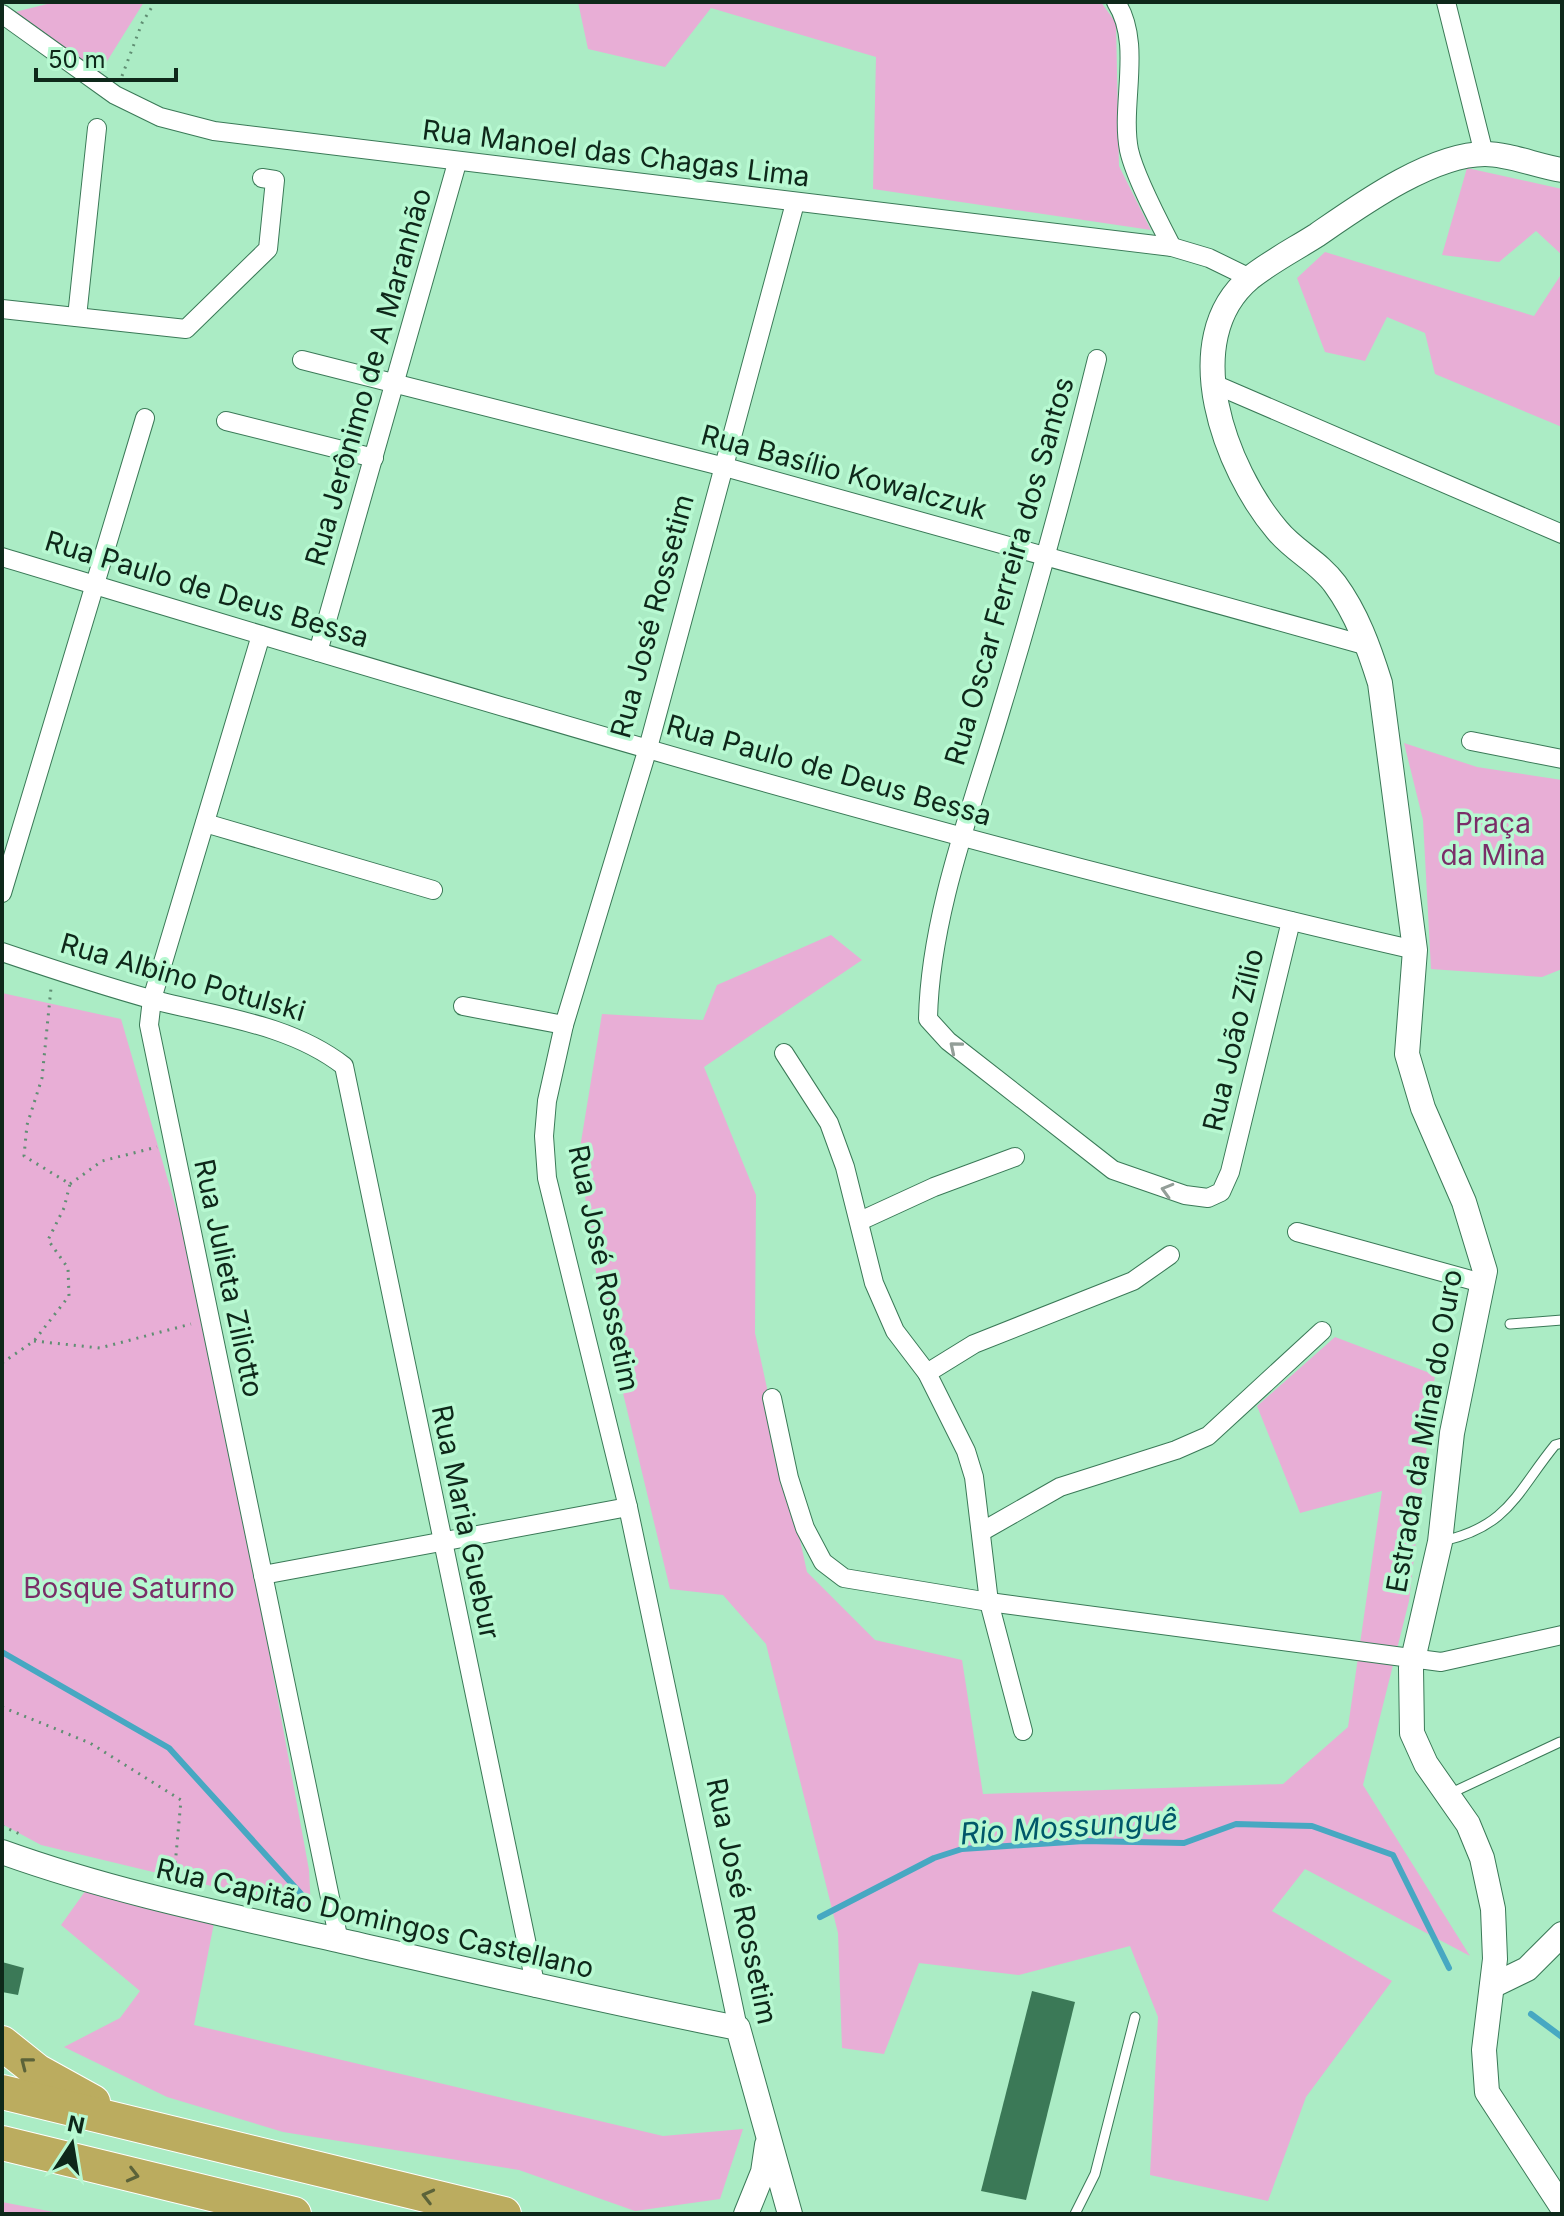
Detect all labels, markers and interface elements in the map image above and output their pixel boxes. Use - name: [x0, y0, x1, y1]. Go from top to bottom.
- scale bar: [36, 32, 176, 82]
- text: 50 m: [48, 45, 106, 74]
- street label: Rua Manoel das Chagas Lima: [420, 112, 812, 194]
- street label: Rua Jerônimo de A Maranhão: [298, 184, 438, 570]
- street label: Rua Oscar Ferreira dos Santos: [937, 373, 1081, 769]
- street label: Rua Basílio Kowalczuk: [697, 417, 991, 527]
- street label: Rua José Rossetim: [603, 491, 701, 741]
- street label: Rua Paulo de Deus Bessa: [41, 524, 373, 654]
- street label: Rua Paulo de Deus Bessa: [662, 707, 996, 833]
- park label: Praça da Mina: [1440, 806, 1546, 872]
- street label: Rua Albino Potulski: [57, 926, 309, 1028]
- street label: Rua João Zílio: [1195, 945, 1271, 1135]
- one-way arrow: [950, 1042, 965, 1057]
- street label: Rua José Rossetim: [561, 1142, 647, 1394]
- street label: Rua Julieta Ziliotto: [187, 1156, 271, 1400]
- one-way arrow: [1161, 1183, 1174, 1199]
- street label: Estrada da Mina do Ouro: [1379, 1267, 1469, 1595]
- street label: Rua Maria Guebur: [425, 1402, 507, 1642]
- park label: Bosque Saturno: [23, 1571, 235, 1605]
- street label: Rua José Rossetim: [699, 1775, 785, 2027]
- water label: Rio Mossunguê: [959, 1800, 1179, 1852]
- street label: Rua Capitão Domingos Castellano: [153, 1851, 597, 1985]
- one-way arrow: [20, 2058, 35, 2072]
- north arrow: [32, 2104, 112, 2184]
- text: N: [65, 2110, 87, 2139]
- one-way arrow: [125, 2166, 139, 2183]
- one-way arrow: [422, 2188, 436, 2205]

